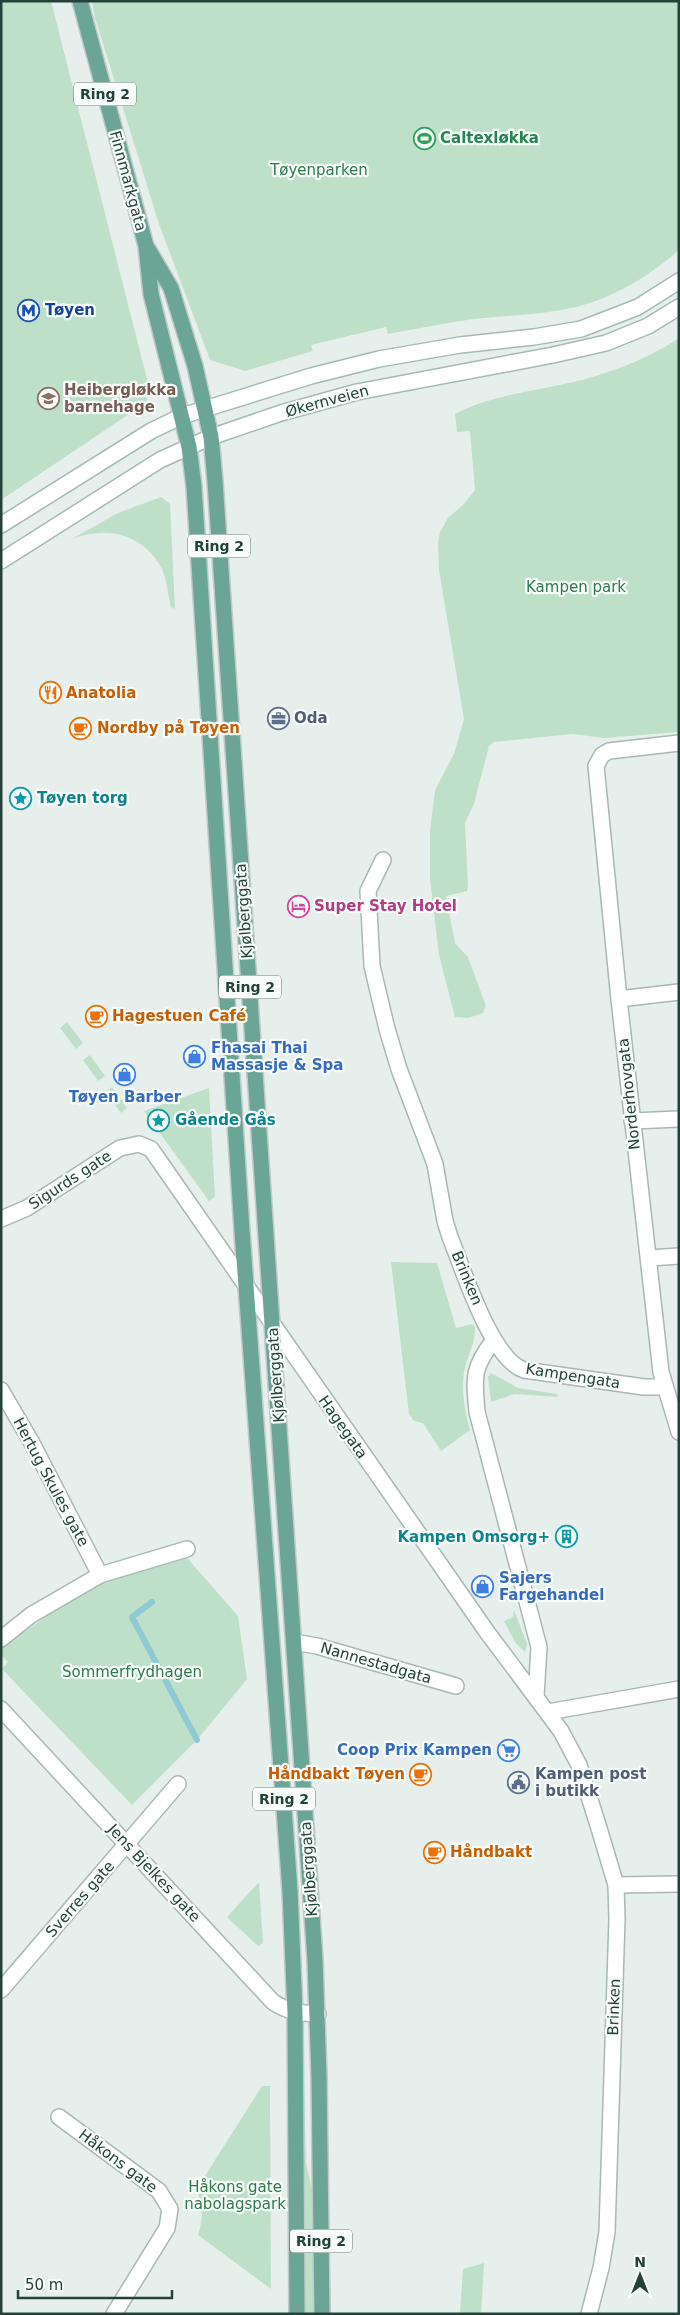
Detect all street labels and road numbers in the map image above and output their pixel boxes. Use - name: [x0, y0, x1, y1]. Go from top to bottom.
- road number: Ring 2: [74, 82, 136, 106]
- street label: Finnmarkgata: [106, 129, 150, 233]
- street label: Økernveien: [283, 381, 371, 421]
- road number: Ring 2: [188, 534, 250, 558]
- street label: Kjølberggata: [232, 863, 256, 959]
- road number: Ring 2: [219, 976, 281, 999]
- street label: Norderhovgata: [614, 1037, 644, 1151]
- street label: Sigurds gate: [25, 1147, 115, 1213]
- street label: Brinken: [448, 1248, 486, 1308]
- street label: Kjølberggata: [264, 1327, 288, 1423]
- street label: Kampengata: [524, 1360, 622, 1392]
- street label: Hagegata: [315, 1392, 371, 1462]
- street label: Hertug Skules gate: [9, 1414, 93, 1550]
- street label: Nannestadgata: [318, 1639, 434, 1687]
- road number: Ring 2: [253, 1788, 315, 1810]
- street label: Jens Bjelkes gate: [103, 1820, 204, 1926]
- street label: Kjølberggata: [297, 1821, 321, 1917]
- street label: Sverres gate: [42, 1857, 118, 1941]
- street label: Brinken: [604, 1978, 624, 2036]
- street label: Håkons gate: [75, 2126, 161, 2196]
- road number: Ring 2: [290, 2230, 352, 2252]

